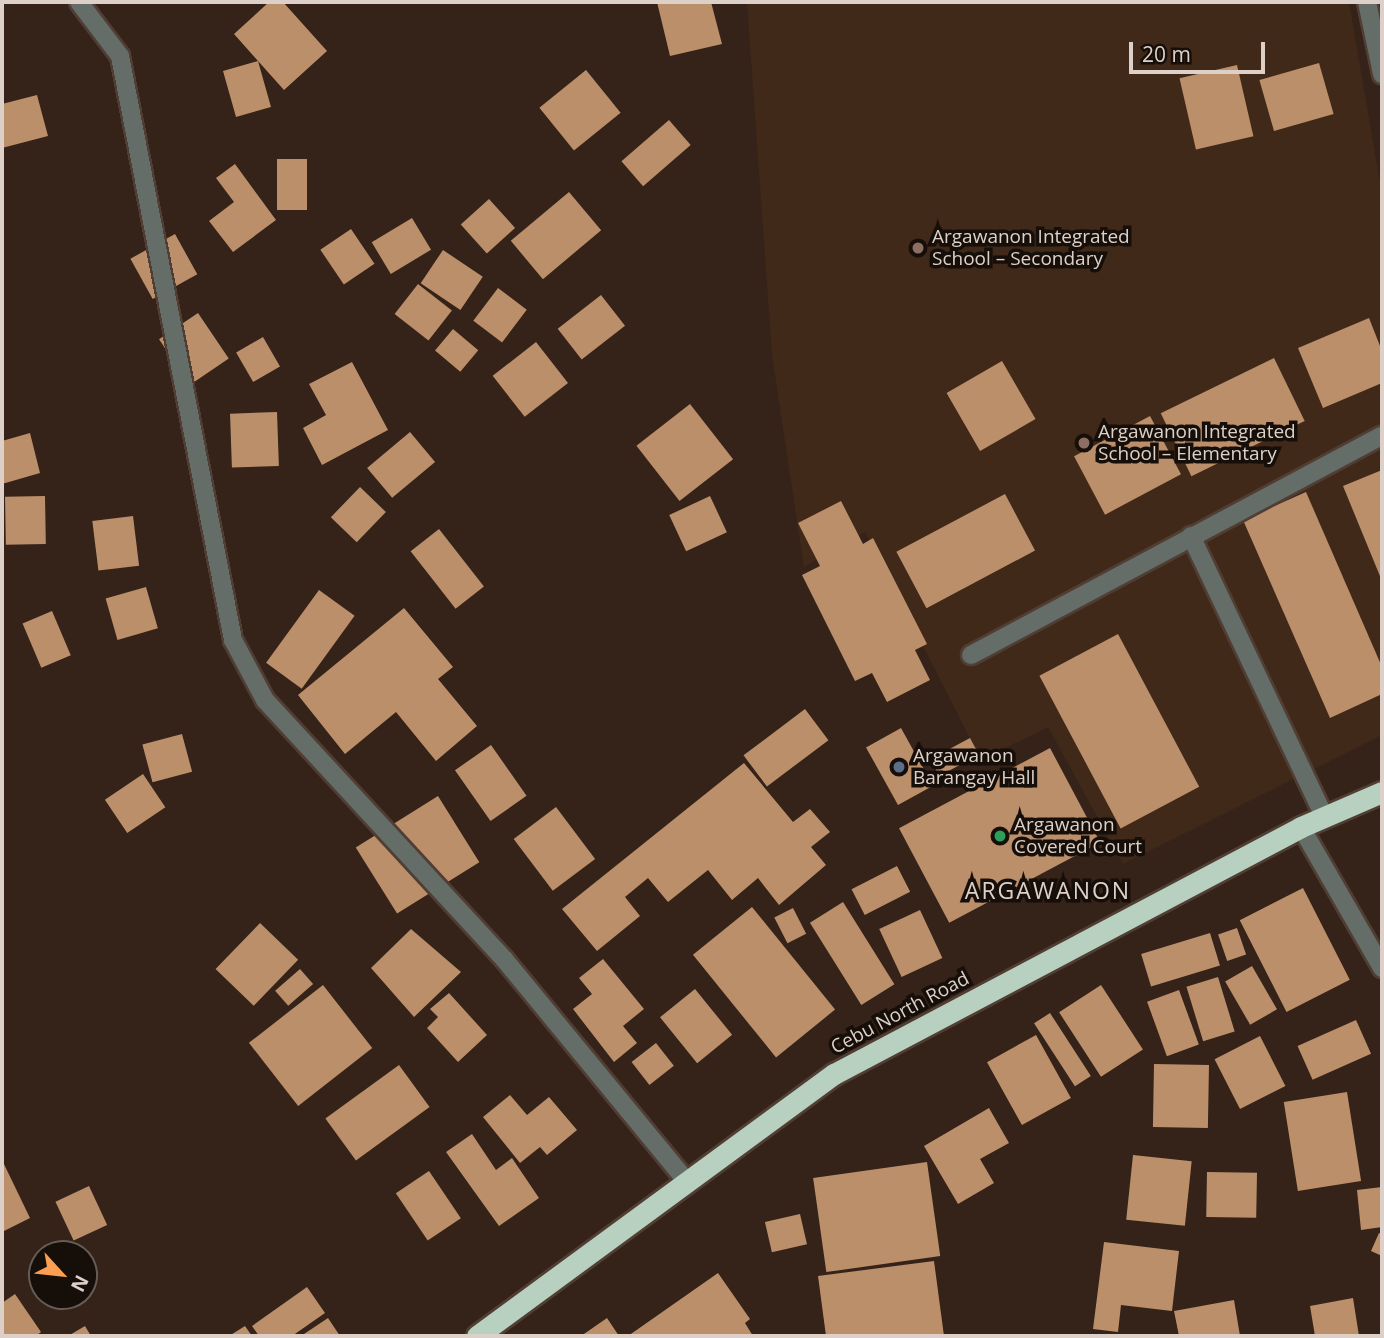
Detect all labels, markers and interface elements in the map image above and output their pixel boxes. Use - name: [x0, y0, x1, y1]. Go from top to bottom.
- scale bar: [1132, 28, 1268, 72]
- text: 20 m: [1142, 40, 1191, 68]
- place label: Argawanon Integrated School – Secondary: [932, 226, 1130, 270]
- marker: Argawanon Integrated School – Secondary: [910, 240, 926, 256]
- place label: Argawanon Integrated School – Elementary: [1098, 421, 1296, 465]
- marker: Argawanon Integrated School – Elementary: [1076, 435, 1092, 451]
- place label: Argawanon Barangay Hall: [913, 745, 1035, 789]
- marker: Argawanon Barangay Hall: [891, 759, 907, 775]
- place label: Argawanon Covered Court: [1014, 814, 1142, 858]
- marker: Argawanon Covered Court: [992, 828, 1008, 844]
- district label: ARGAWANON: [966, 876, 1130, 904]
- street label: Cebu North Road: [827, 967, 973, 1059]
- north arrow: [28, 1240, 98, 1310]
- text: N: [65, 1271, 95, 1296]

